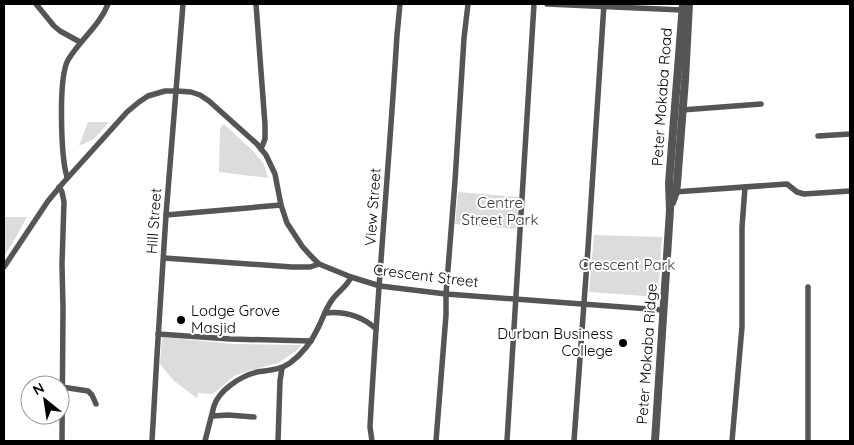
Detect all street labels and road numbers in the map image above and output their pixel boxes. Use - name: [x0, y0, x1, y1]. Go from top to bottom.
- street label: Peter Mokaba Road: [647, 27, 676, 167]
- street label: View Street: [360, 167, 385, 247]
- street label: Hill Street: [142, 187, 165, 255]
- street label: Crescent Street: [372, 260, 480, 291]
- street label: Peter Mokaba Ridge: [632, 283, 661, 425]

